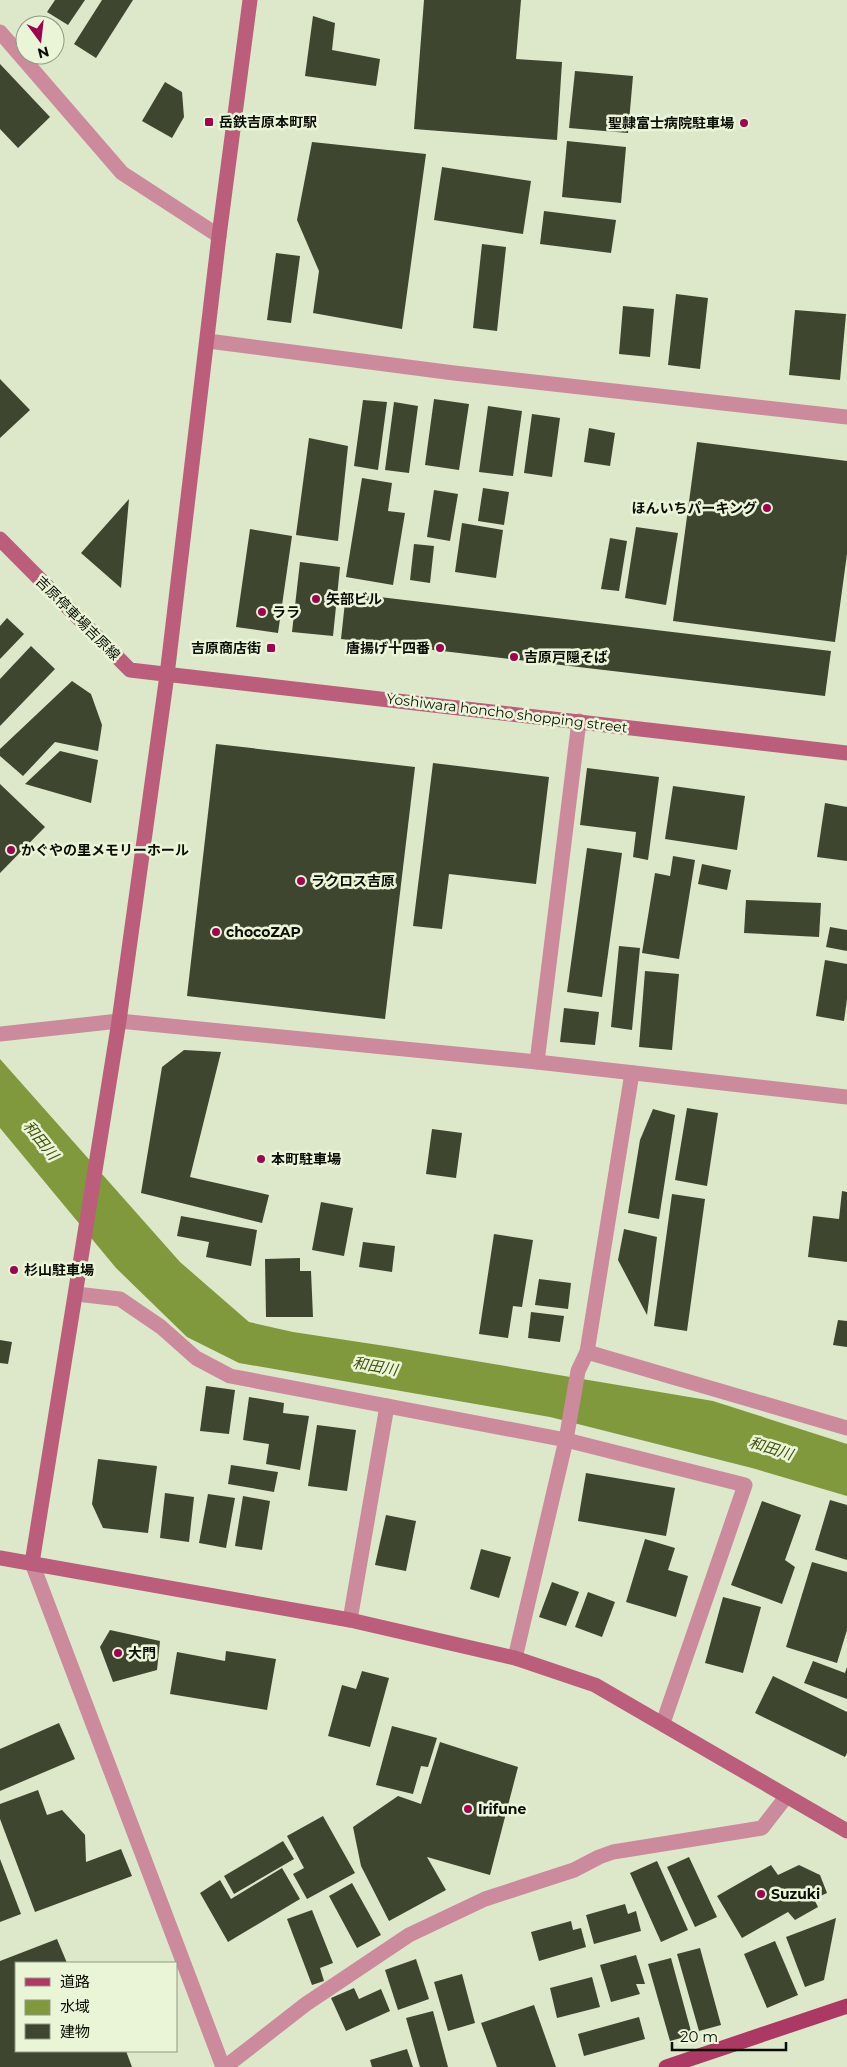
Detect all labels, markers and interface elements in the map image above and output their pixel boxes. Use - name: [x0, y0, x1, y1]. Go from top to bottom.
- north arrow: [15, 15, 65, 65]
- text: N: [36, 42, 51, 63]
- place label: 岳鉄吉原本町駅: [219, 113, 317, 131]
- place label: 聖隷富士病院駐車場: [608, 114, 734, 132]
- marker: 岳鉄吉原本町駅: [203, 116, 215, 128]
- marker: 聖隷富士病院駐車場: [738, 117, 750, 129]
- place label: ほんいちパーキング: [631, 499, 757, 517]
- marker: ほんいちパーキング: [761, 502, 773, 514]
- street label: 吉原停車場吉原線: [32, 572, 124, 664]
- place label: 矢部ビル: [326, 590, 382, 608]
- marker: 矢部ビル: [310, 593, 322, 605]
- place label: ララ: [272, 603, 300, 621]
- marker: ララ: [256, 606, 268, 618]
- place label: 吉原商店街: [191, 639, 261, 657]
- place label: 唐揚げ十四番: [346, 639, 430, 657]
- marker: 吉原商店街: [265, 642, 277, 654]
- marker: 唐揚げ十四番: [434, 642, 446, 654]
- place label: 吉原戸隠そば: [524, 648, 608, 666]
- marker: 吉原戸隠そば: [508, 651, 520, 663]
- street label: Yoshiwara honcho shopping street: [385, 689, 629, 737]
- place label: かぐやの里メモリーホール: [21, 841, 189, 859]
- marker: かぐやの里メモリーホール: [5, 844, 17, 856]
- place label: ラクロス吉原: [311, 872, 395, 890]
- marker: ラクロス吉原: [295, 875, 307, 887]
- place label: chocoZAP: [226, 923, 301, 941]
- marker: chocoZAP: [210, 926, 222, 938]
- water label: 和田川: [19, 1117, 64, 1165]
- place label: 本町駐車場: [271, 1150, 341, 1168]
- marker: 本町駐車場: [255, 1153, 267, 1165]
- place label: 杉山駐車場: [24, 1261, 94, 1279]
- marker: 杉山駐車場: [8, 1264, 20, 1276]
- water label: 和田川: [351, 1353, 401, 1380]
- water label: 和田川: [747, 1432, 797, 1464]
- place label: 大門: [128, 1644, 156, 1662]
- marker: 大門: [112, 1647, 124, 1659]
- place label: Irifune: [478, 1800, 527, 1818]
- marker: Irifune: [462, 1803, 474, 1815]
- place label: Suzuki: [771, 1885, 820, 1903]
- marker: Suzuki: [755, 1888, 767, 1900]
- legend: [15, 1962, 178, 2052]
- text: 道路: [60, 1972, 90, 1991]
- text: 水域: [60, 1997, 90, 2016]
- scale bar: [672, 2020, 786, 2052]
- text: 建物: [60, 2022, 90, 2041]
- text: 20 m: [680, 2027, 718, 2046]

